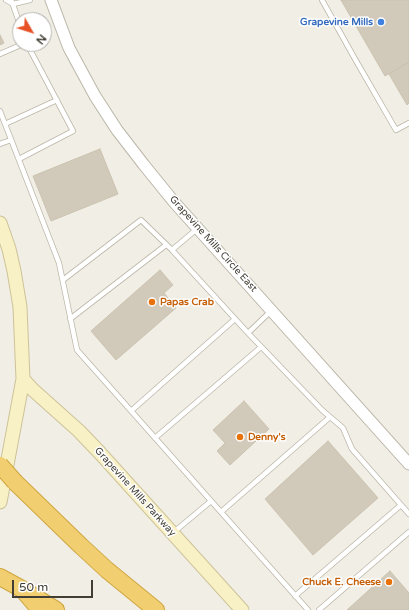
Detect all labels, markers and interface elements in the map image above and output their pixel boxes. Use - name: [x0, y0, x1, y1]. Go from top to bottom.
- north arrow: [12, 12, 52, 52]
- place label: Grapevine Mills: [300, 16, 373, 28]
- marker: Grapevine Mills: [376, 17, 386, 27]
- text: N: [33, 32, 49, 47]
- street label: Grapevine Mills Circle East: [167, 193, 259, 295]
- place label: Papas Crab: [160, 296, 214, 308]
- marker: Papas Crab: [147, 297, 157, 307]
- place label: Denny's: [248, 431, 285, 443]
- marker: Denny's: [235, 432, 245, 442]
- street label: Grapevine Mills Parkway: [92, 445, 178, 539]
- scale bar: [14, 572, 95, 598]
- place label: Chuck E. Cheese: [302, 576, 381, 588]
- marker: Chuck E. Cheese: [384, 577, 394, 587]
- text: 50 m: [19, 580, 48, 594]

